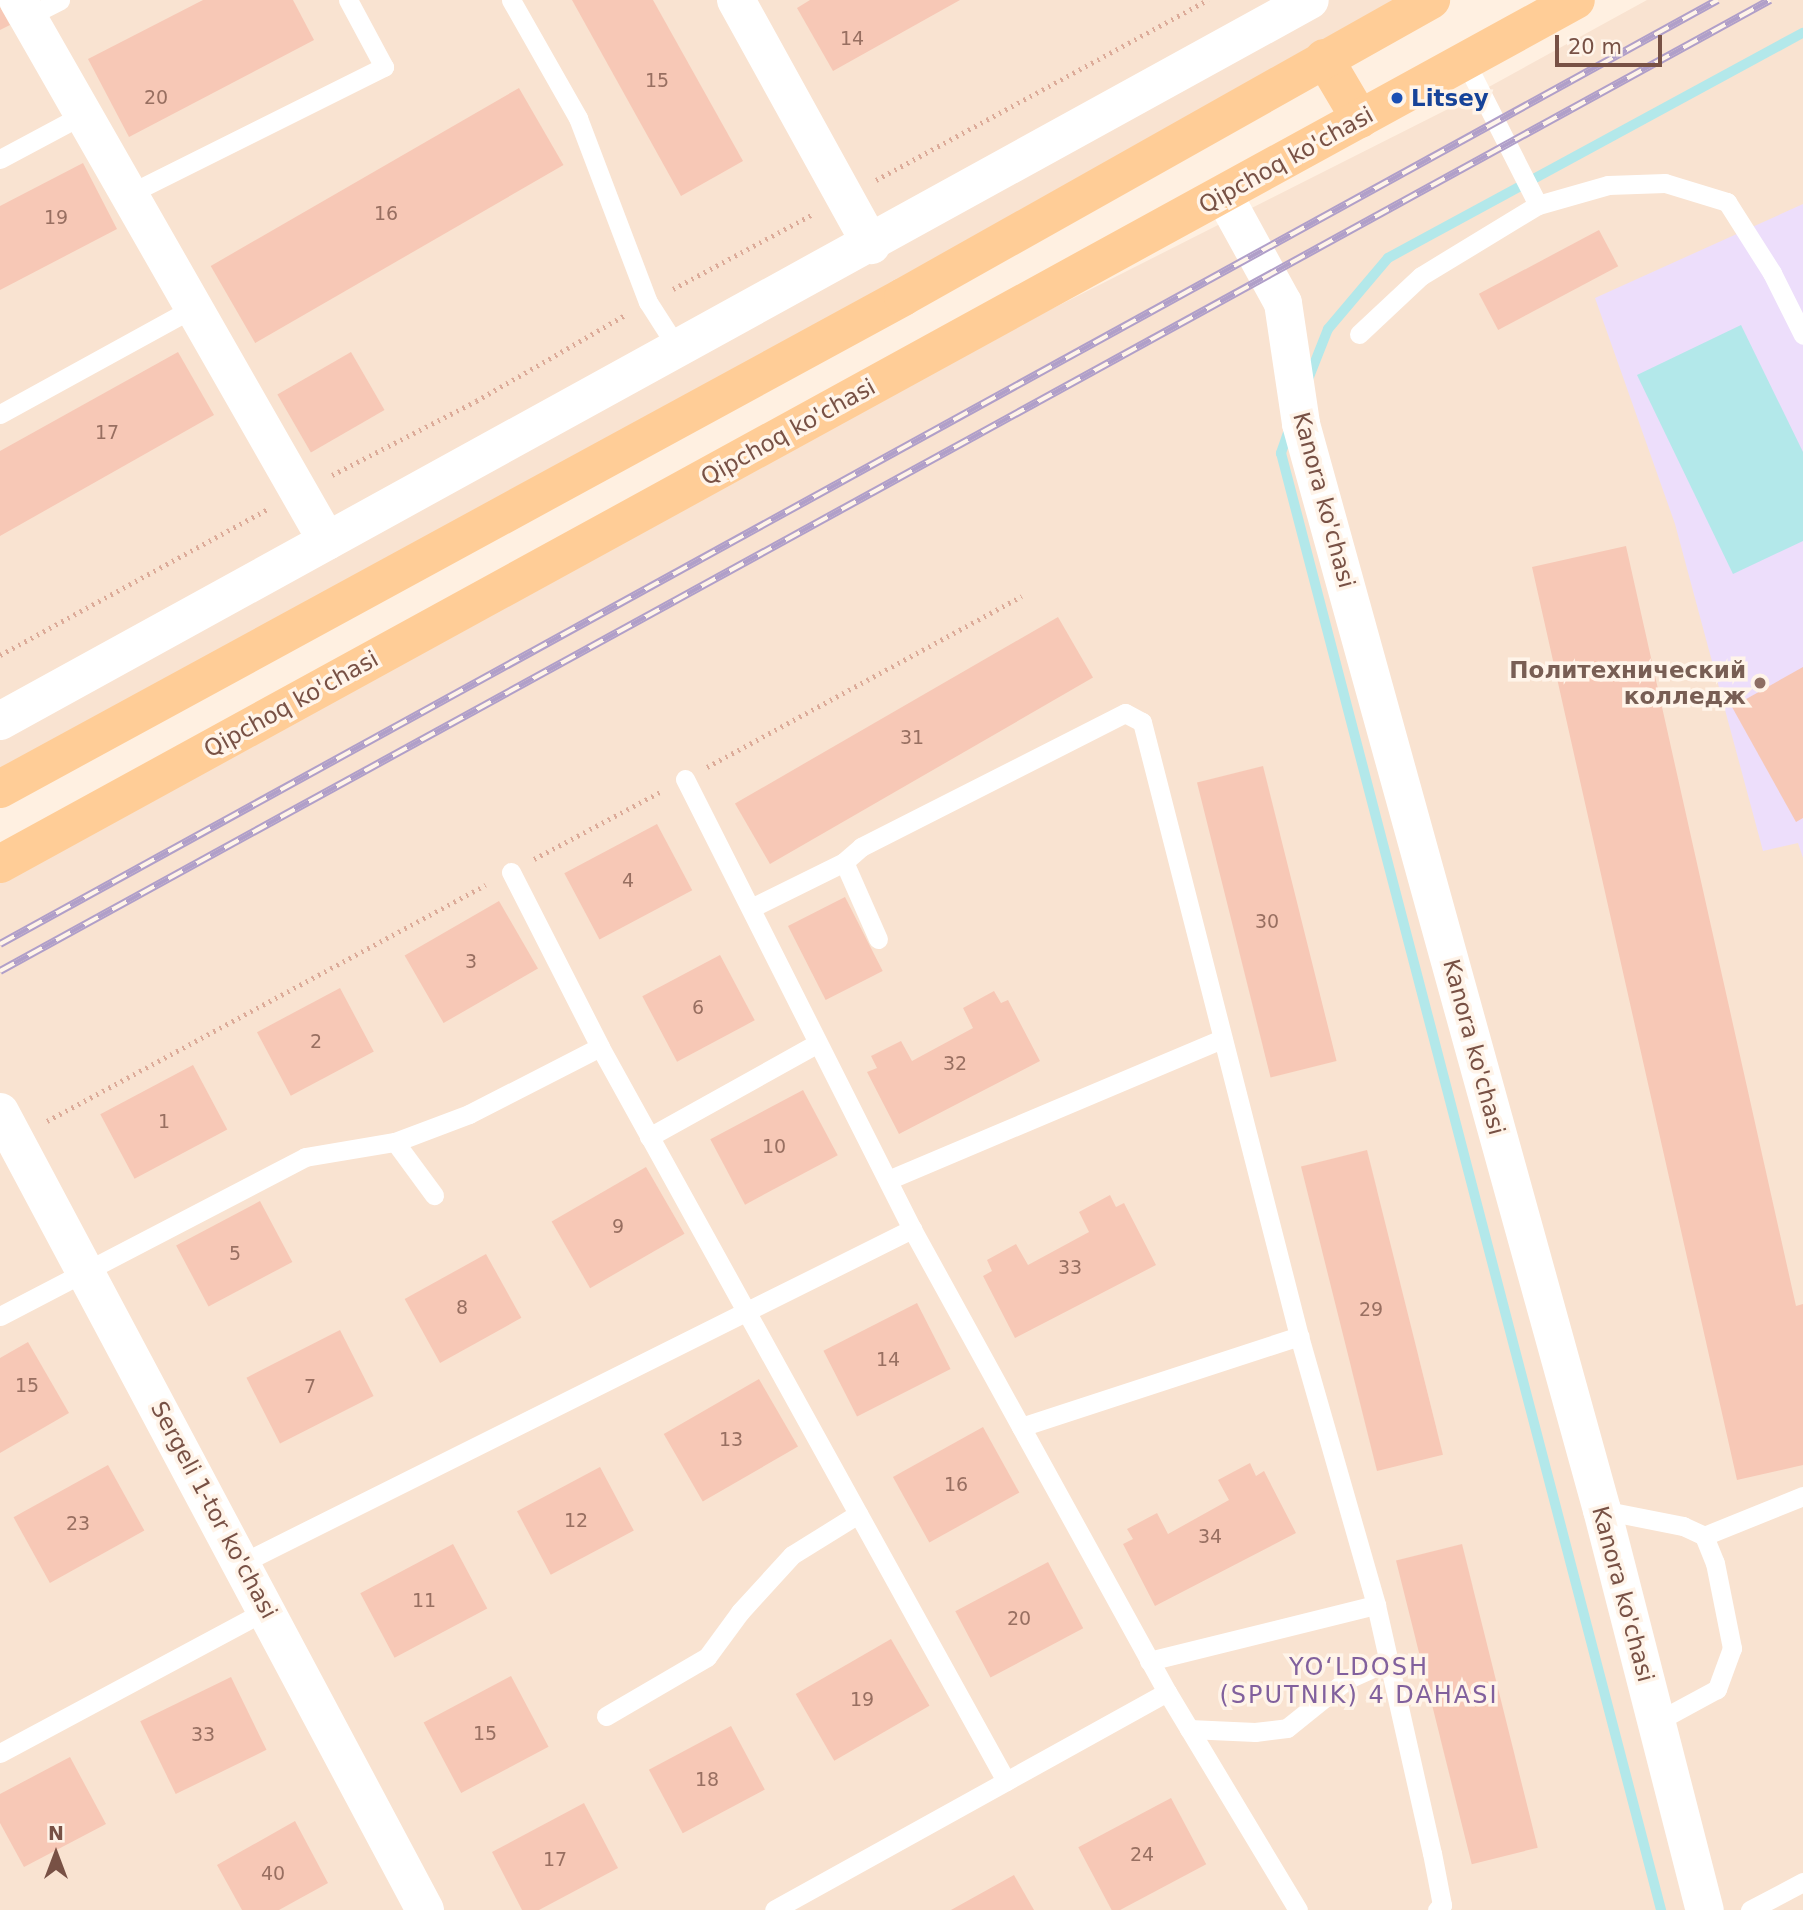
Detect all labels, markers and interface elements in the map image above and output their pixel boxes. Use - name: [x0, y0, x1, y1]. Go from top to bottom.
- scale bar: [1558, 21, 1665, 65]
- house number: 14: [840, 28, 864, 50]
- text: 20 m: [1568, 35, 1622, 59]
- house number: 15: [645, 70, 669, 92]
- place label: Litsey: [1411, 84, 1489, 112]
- house number: 20: [144, 87, 168, 109]
- marker: Litsey: [1389, 90, 1405, 106]
- street label: Qipchoq ko'chasi: [1194, 101, 1378, 219]
- house number: 16: [374, 203, 398, 225]
- house number: 19: [44, 207, 68, 229]
- street label: Qipchoq ko'chasi: [696, 373, 880, 491]
- street label: Kanora ko'chasi: [1287, 409, 1361, 591]
- house number: 17: [95, 422, 119, 444]
- street label: Qipchoq ko'chasi: [199, 645, 383, 763]
- place label: Политехнический колледж: [1509, 656, 1746, 710]
- marker: Политехнический колледж: [1752, 675, 1768, 691]
- house number: 31: [900, 727, 924, 749]
- house number: 4: [622, 870, 634, 892]
- house number: 30: [1255, 911, 1279, 933]
- house number: 3: [465, 951, 477, 973]
- street label: Kanora ko'chasi: [1437, 956, 1511, 1138]
- house number: 6: [692, 997, 704, 1019]
- house number: 2: [310, 1031, 322, 1053]
- house number: 32: [943, 1053, 967, 1075]
- house number: 1: [158, 1111, 170, 1133]
- house number: 10: [762, 1136, 786, 1158]
- house number: 9: [612, 1216, 624, 1238]
- house number: 5: [229, 1243, 241, 1265]
- house number: 33: [1058, 1257, 1082, 1279]
- house number: 8: [456, 1297, 468, 1319]
- house number: 29: [1359, 1299, 1383, 1321]
- house number: 14: [876, 1349, 900, 1371]
- house number: 15: [15, 1375, 39, 1397]
- house number: 7: [304, 1376, 316, 1398]
- street label: Sergeli 1-tor ko'chasi: [145, 1397, 283, 1623]
- house number: 13: [719, 1429, 743, 1451]
- house number: 16: [944, 1474, 968, 1496]
- street label: Kanora ko'chasi: [1586, 1503, 1660, 1685]
- house number: 12: [564, 1510, 588, 1532]
- house number: 23: [66, 1513, 90, 1535]
- house number: 34: [1198, 1526, 1222, 1548]
- house number: 11: [412, 1590, 436, 1612]
- house number: 20: [1007, 1608, 1031, 1630]
- district label: YO‘LDOSH (SPUTNIK) 4 DAHASI: [1222, 1654, 1496, 1710]
- house number: 19: [850, 1689, 874, 1711]
- house number: 15: [473, 1723, 497, 1745]
- house number: 33: [191, 1724, 215, 1746]
- house number: 18: [695, 1769, 719, 1791]
- north arrow: [21, 1819, 91, 1889]
- text: N: [48, 1822, 64, 1844]
- house number: 24: [1130, 1844, 1154, 1866]
- house number: 17: [543, 1849, 567, 1871]
- house number: 40: [261, 1863, 285, 1885]

